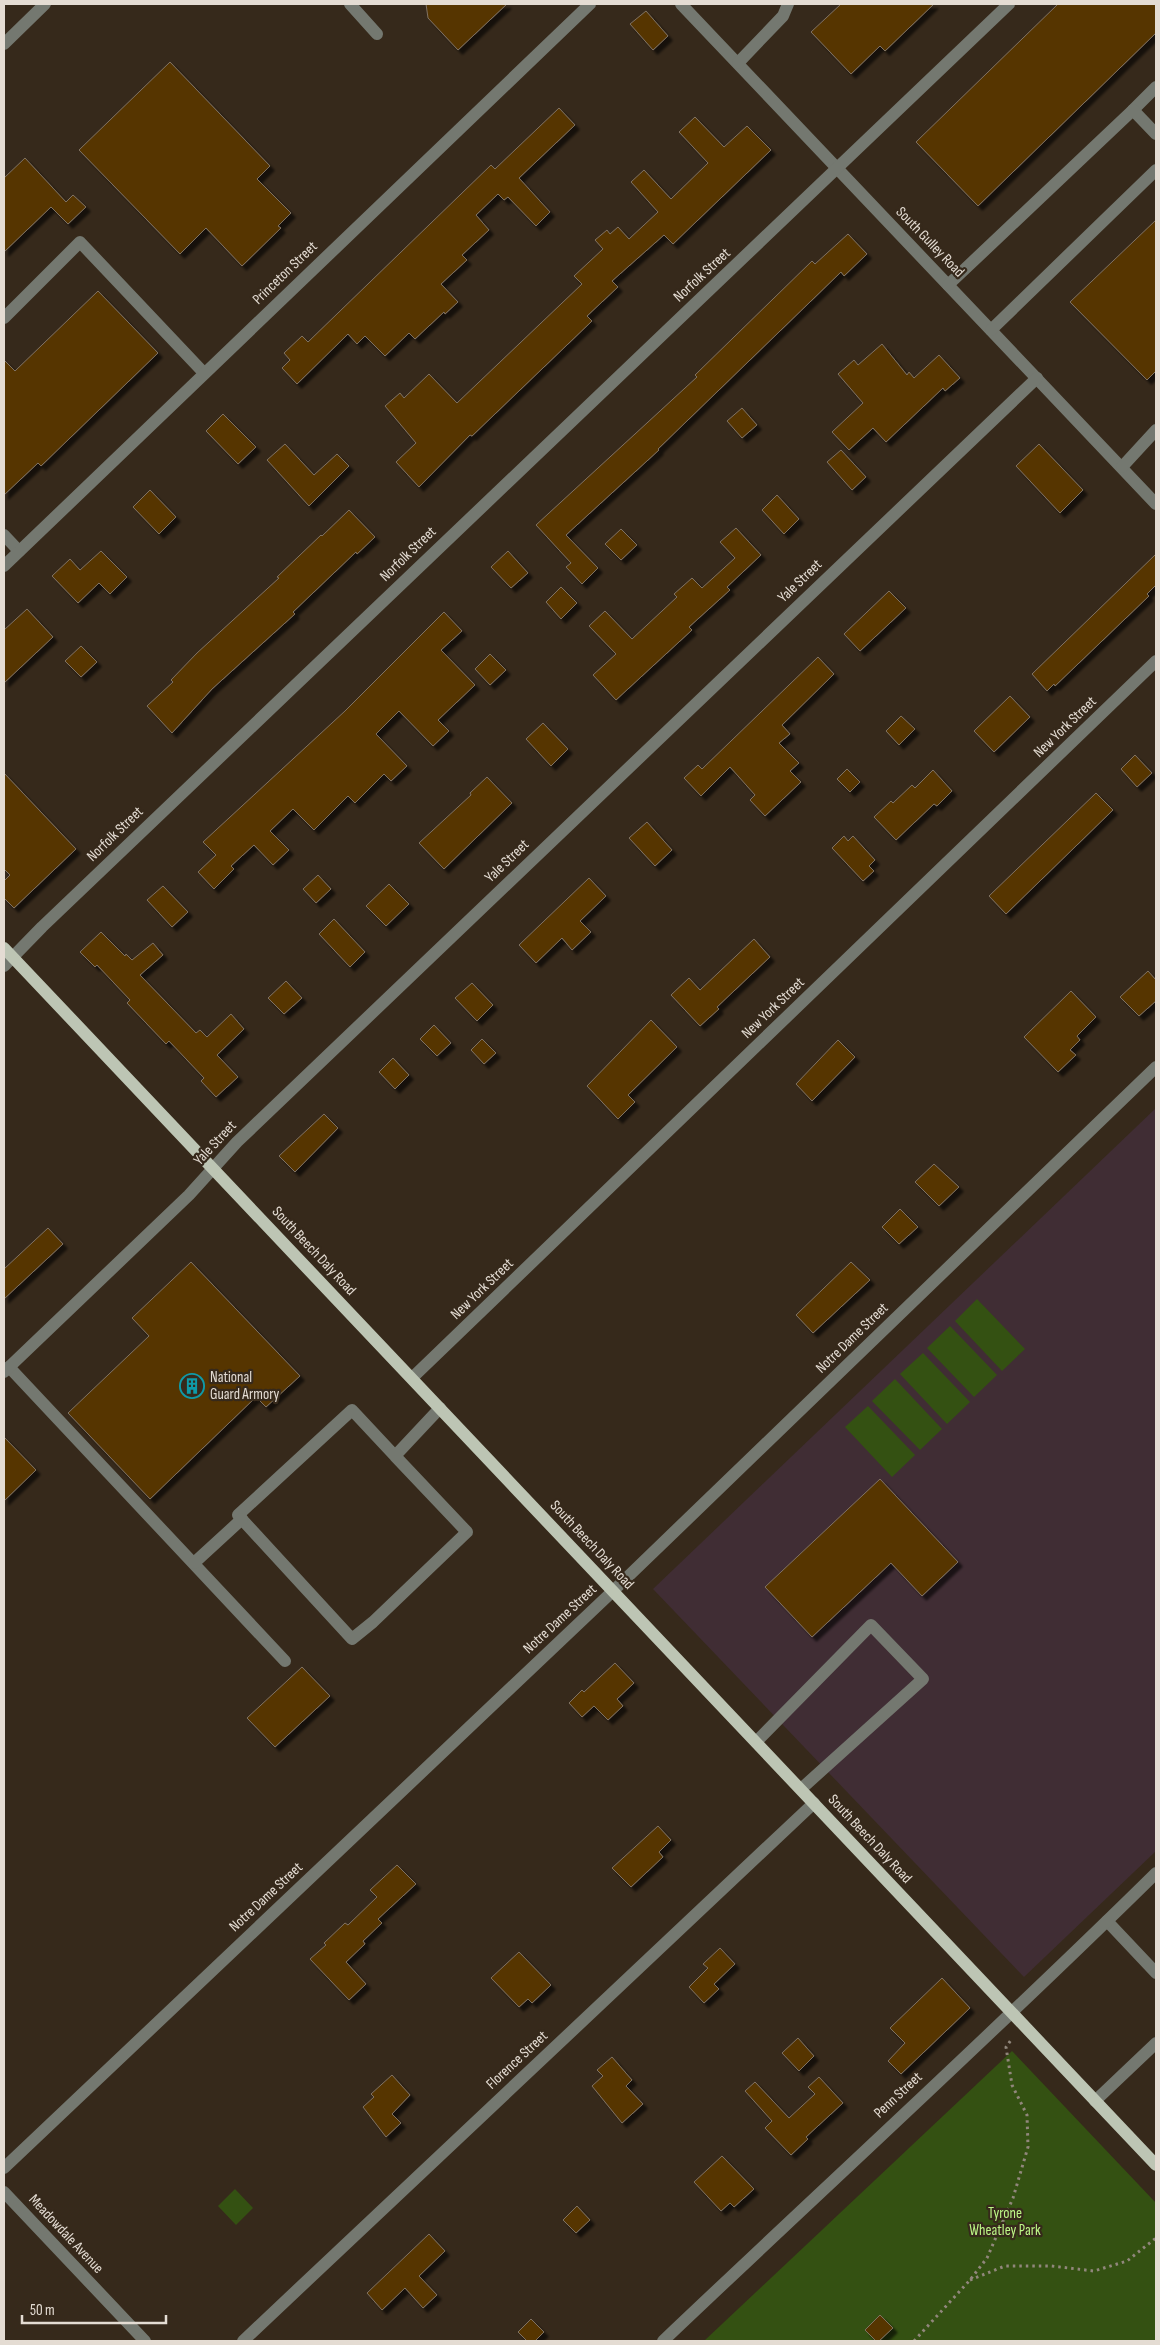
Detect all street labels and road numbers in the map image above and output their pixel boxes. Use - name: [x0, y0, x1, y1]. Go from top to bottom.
- street label: South Gulley Road: [892, 203, 968, 281]
- street label: Princeton Street: [249, 237, 322, 309]
- street label: Norfolk Street: [669, 244, 735, 306]
- street label: Norfolk Street: [376, 522, 440, 586]
- street label: Yale Street: [774, 555, 826, 607]
- street label: New York Street: [1030, 692, 1101, 762]
- street label: Norfolk Street: [83, 802, 147, 866]
- street label: Yale Street: [481, 835, 533, 887]
- street label: New York Street: [738, 973, 809, 1043]
- street label: Yale Street: [190, 1116, 241, 1169]
- street label: South Beech Daly Road: [268, 1203, 360, 1299]
- street label: New York Street: [447, 1254, 518, 1324]
- street label: Notre Dame Street: [812, 1298, 893, 1377]
- street label: South Beech Daly Road: [546, 1497, 638, 1593]
- street label: Notre Dame Street: [519, 1580, 601, 1658]
- street label: South Beech Daly Road: [824, 1791, 916, 1887]
- street label: Notre Dame Street: [225, 1858, 307, 1936]
- street label: Florence Street: [482, 2026, 552, 2093]
- street label: Penn Street: [870, 2068, 926, 2122]
- street label: Meadowdale Avenue: [24, 2190, 108, 2278]

